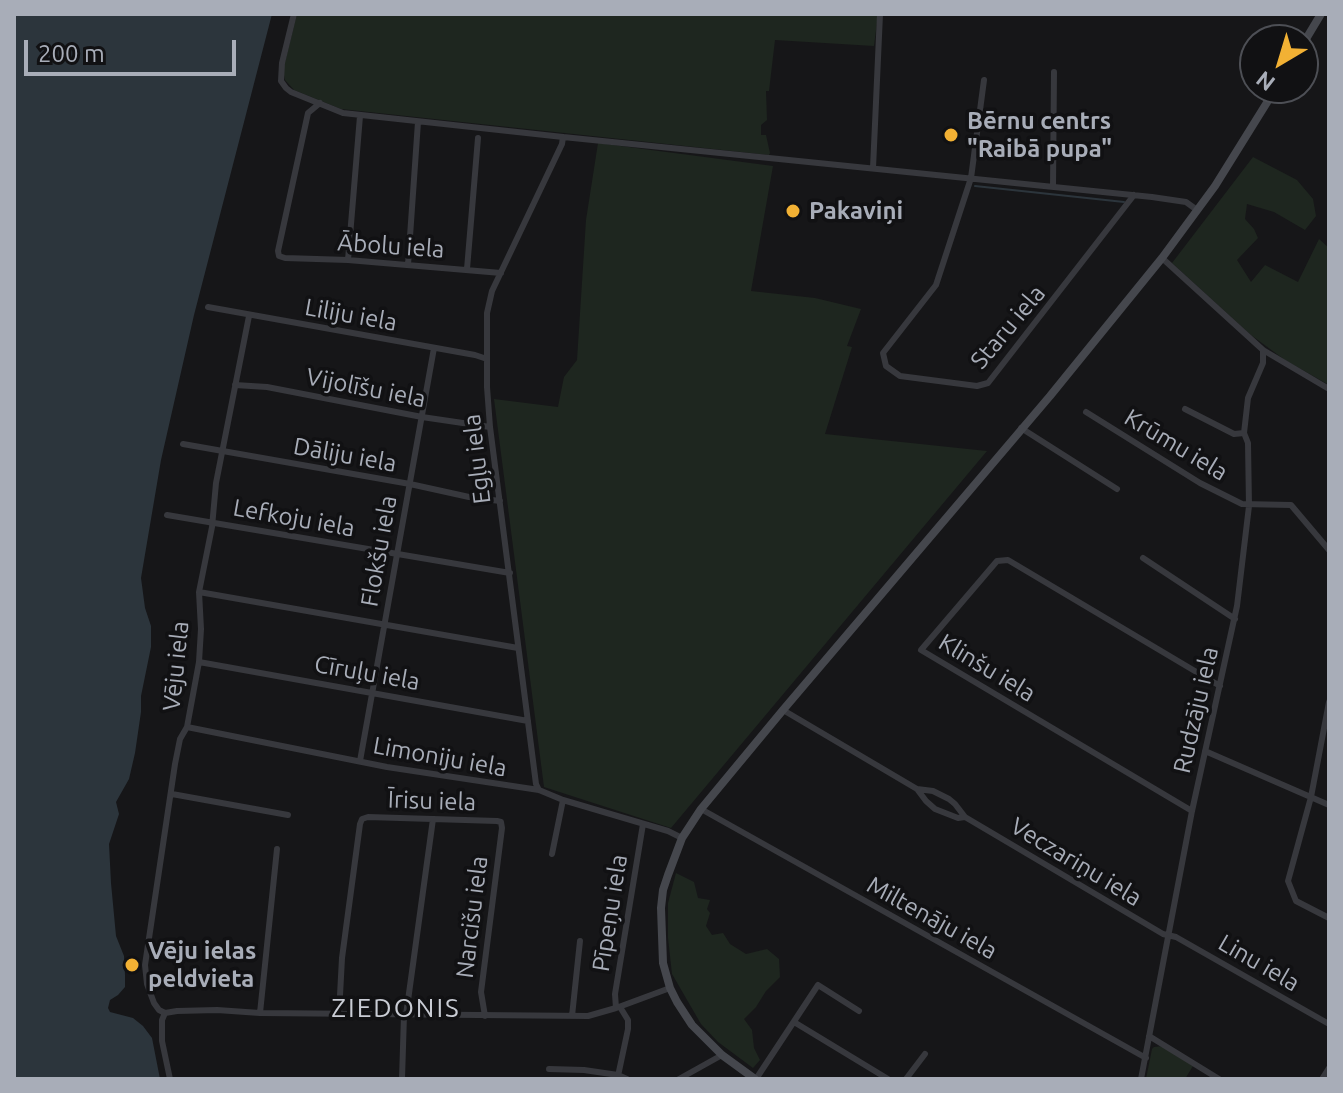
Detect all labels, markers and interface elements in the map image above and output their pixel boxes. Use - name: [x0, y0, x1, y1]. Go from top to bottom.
- scale bar: [28, 24, 240, 74]
- north arrow: [1239, 24, 1319, 104]
- text: 200 m: [38, 40, 105, 67]
- text: N: [1251, 67, 1279, 97]
- place label: Bērnu centrs "Raibā pupa": [967, 107, 1112, 163]
- marker: Bērnu centrs "Raibā pupa": [942, 126, 960, 144]
- place label: Pakaviņi: [809, 197, 903, 225]
- marker: Pakaviņi: [784, 202, 802, 220]
- street label: Ābolu iela: [337, 228, 445, 264]
- street label: Staru iela: [965, 279, 1051, 375]
- street label: Liliju iela: [303, 293, 399, 337]
- street label: Vijolīšu iela: [304, 362, 428, 414]
- street label: Krūmu iela: [1119, 403, 1233, 487]
- street label: Egļu iela: [457, 412, 497, 506]
- street label: Dāliju iela: [291, 432, 399, 478]
- street label: Lefkoju iela: [231, 493, 357, 543]
- street label: Flokšu iela: [355, 493, 403, 609]
- street label: Vēju iela: [157, 620, 195, 712]
- street label: Klinšu iela: [933, 628, 1041, 708]
- street label: Rudzāju iela: [1167, 644, 1225, 776]
- street label: Cīruļu iela: [312, 650, 422, 696]
- street label: Limoniju iela: [371, 731, 509, 783]
- street label: Īrisu iela: [387, 785, 477, 817]
- street label: Veczariņu iela: [1005, 812, 1147, 912]
- street label: Pīpeņu iela: [587, 852, 633, 974]
- street label: Narcišu iela: [450, 854, 494, 980]
- street label: Miltenāju iela: [862, 870, 1002, 966]
- street label: Linu iela: [1213, 928, 1305, 998]
- place label: Vēju ielas peldvieta: [148, 937, 256, 993]
- marker: Vēju ielas peldvieta: [123, 956, 141, 974]
- district label: ZIEDONIS: [331, 992, 461, 1024]

